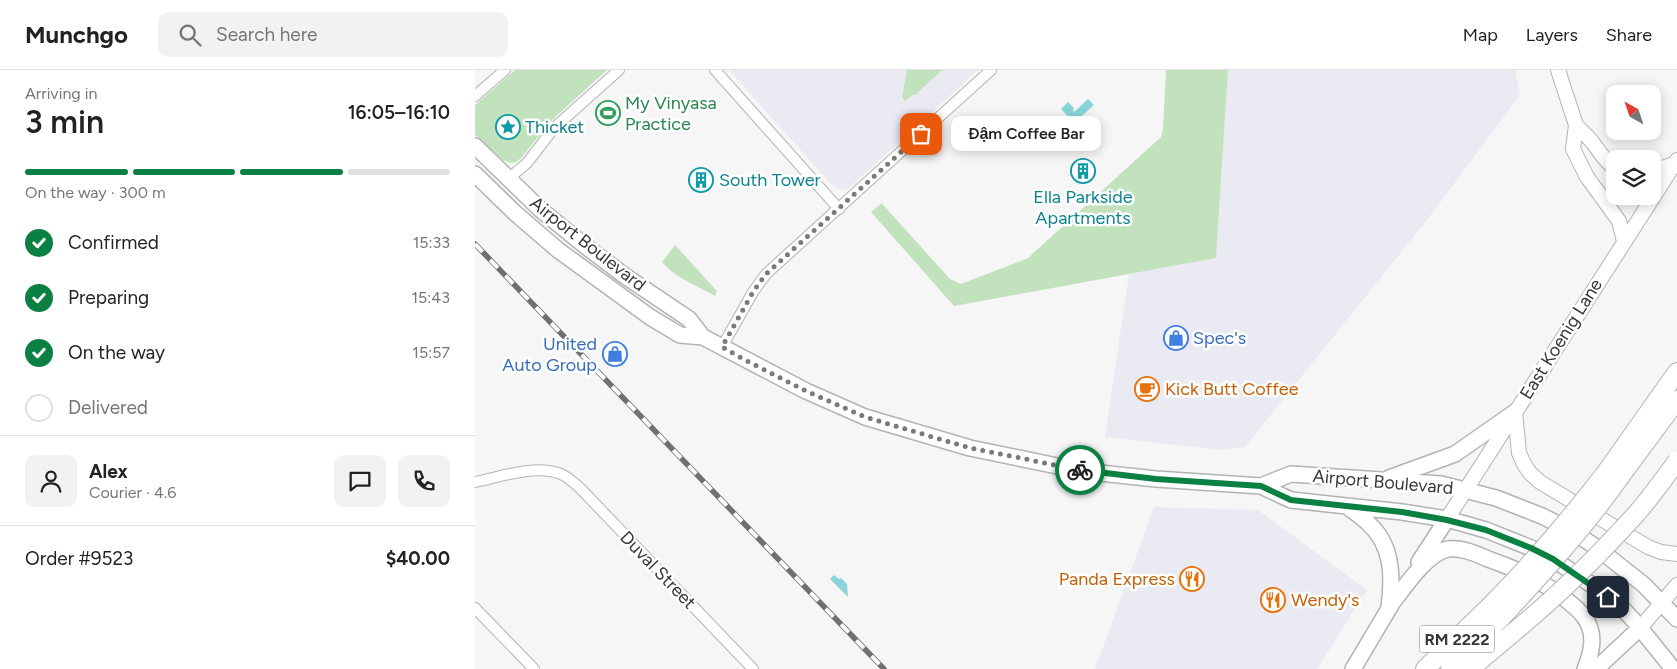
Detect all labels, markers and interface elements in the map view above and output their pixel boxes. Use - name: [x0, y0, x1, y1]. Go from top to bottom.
- search box: [158, 12, 508, 57]
- text: Munchgo: [25, 20, 128, 49]
- icon: search: [176, 21, 204, 49]
- text: Search here: [216, 23, 317, 46]
- text: Map: [1463, 24, 1498, 46]
- text: Layers: [1526, 24, 1578, 46]
- text: Share: [1606, 24, 1652, 46]
- text: Arriving in: [25, 84, 97, 103]
- north arrow: [1606, 85, 1661, 140]
- map controls: [1606, 85, 1661, 205]
- place label: My Vinyasa Practice: [625, 92, 717, 135]
- sports icon: My Vinyasa Practice: [595, 100, 621, 126]
- text: 16:05–16:10: [348, 101, 450, 124]
- text: 3 min: [25, 103, 104, 141]
- pin: [900, 113, 942, 155]
- place icon: Thicket: [495, 114, 521, 140]
- place label: Thicket: [525, 116, 584, 138]
- callout: Đậm Coffee Bar: [951, 116, 1101, 152]
- icon: bag: [907, 120, 935, 148]
- text: Đậm Coffee Bar: [967, 124, 1085, 143]
- button: layers: [1606, 150, 1661, 205]
- building icon: Ella Parkside Apartments: [1070, 158, 1096, 184]
- building icon: South Tower: [688, 167, 714, 193]
- place label: South Tower: [719, 169, 821, 191]
- text: On the way · 300 m: [25, 183, 166, 202]
- place label: Ella Parkside Apartments: [1033, 186, 1133, 229]
- street label: Airport Boulevard: [526, 192, 650, 296]
- icon: check: [25, 229, 53, 257]
- text: Confirmed: [68, 231, 159, 254]
- text: 15:33: [413, 233, 450, 252]
- street label: East Koenig Lane: [1515, 274, 1607, 403]
- icon: check: [25, 284, 53, 312]
- text: Preparing: [68, 286, 149, 309]
- text: 15:43: [412, 288, 450, 307]
- shop icon: Spec's: [1163, 325, 1189, 351]
- place label: Spec's: [1193, 327, 1246, 349]
- place label: United Auto Group: [502, 333, 597, 376]
- icon: check: [25, 339, 53, 367]
- text: On the way: [68, 341, 165, 364]
- shop icon: United Auto Group: [602, 341, 628, 367]
- text: 15:57: [412, 343, 450, 362]
- cafe icon: Kick Butt Coffee: [1134, 376, 1160, 402]
- place label: Kick Butt Coffee: [1165, 378, 1299, 400]
- text: Delivered: [68, 396, 148, 419]
- courier: [1055, 445, 1105, 495]
- button: person: [25, 455, 77, 507]
- button: chat: [334, 455, 386, 507]
- button: phone: [398, 455, 450, 507]
- icon: bike: [1066, 456, 1094, 484]
- text: Alex: [89, 460, 128, 483]
- street label: Airport Boulevard: [1312, 465, 1454, 499]
- text: Courier · 4.6: [89, 483, 176, 502]
- street label: Duval Street: [616, 527, 701, 614]
- text: Order #9523: [25, 547, 133, 570]
- text: $40.00: [386, 547, 450, 570]
- restaurant icon: Panda Express: [1179, 566, 1205, 592]
- place label: Panda Express: [1059, 568, 1175, 590]
- pin: [1587, 576, 1629, 618]
- icon: home: [1594, 583, 1622, 611]
- restaurant icon: Wendy's: [1260, 587, 1286, 613]
- place label: Wendy's: [1291, 589, 1359, 611]
- road number: RM 2222: [1419, 626, 1495, 652]

